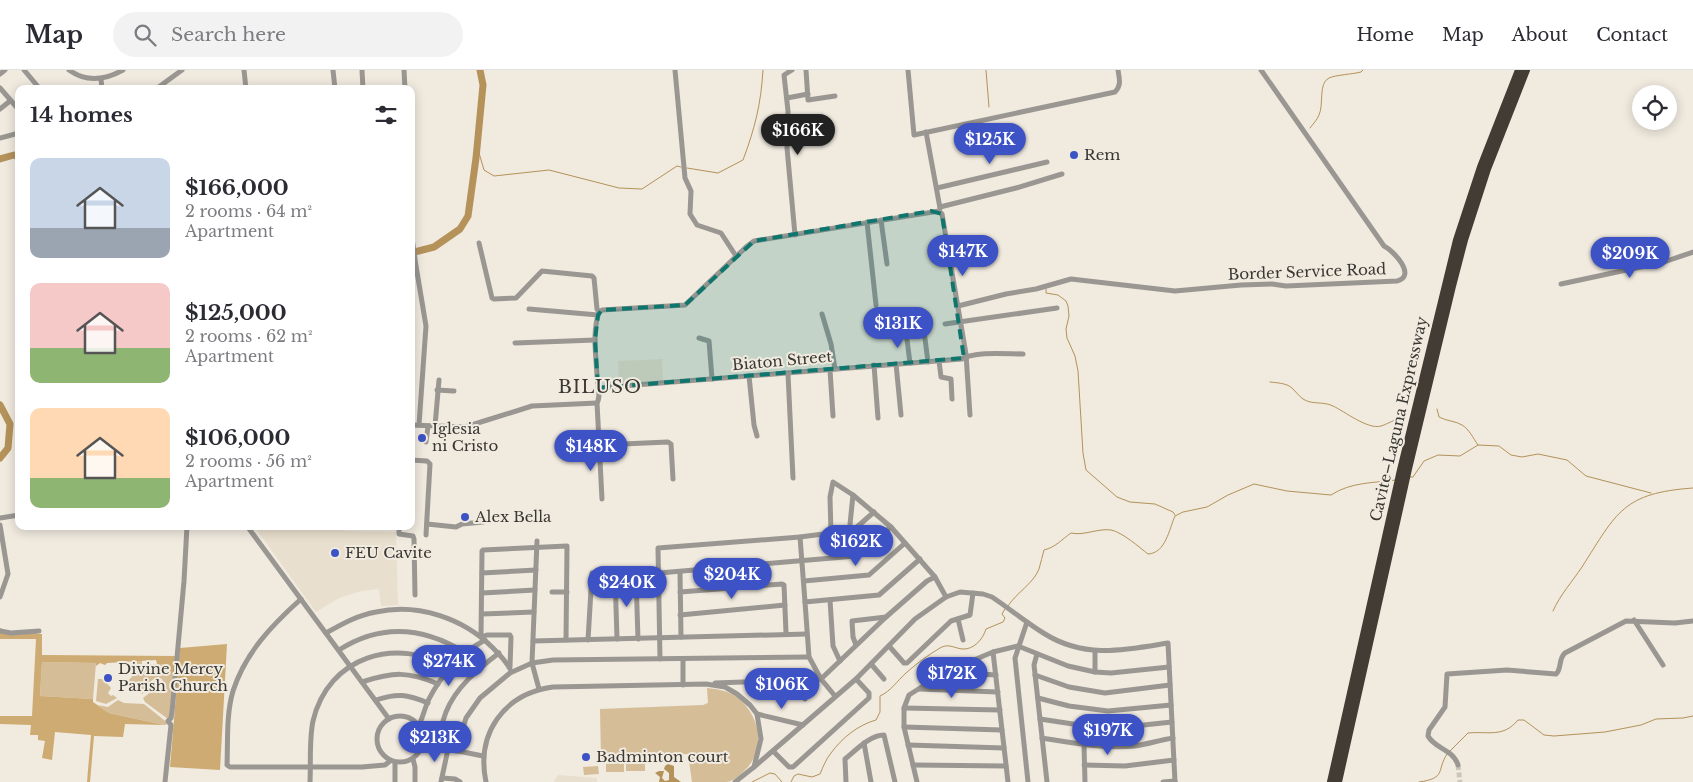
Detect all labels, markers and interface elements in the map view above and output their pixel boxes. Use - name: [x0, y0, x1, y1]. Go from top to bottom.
- search box: [113, 12, 463, 57]
- text: Map: [25, 20, 83, 49]
- icon: search: [131, 21, 159, 49]
- text: Search here: [171, 23, 286, 46]
- text: Home: [1356, 24, 1414, 46]
- text: Map: [1442, 24, 1484, 46]
- text: About: [1512, 24, 1568, 46]
- text: Contact: [1596, 24, 1668, 46]
- map controls: [1632, 85, 1677, 130]
- button: locate: [1632, 85, 1677, 130]
- icon: filters: [372, 101, 400, 129]
- text: 14 homes: [30, 102, 133, 128]
- pin: $166K: [763, 114, 833, 156]
- text: $166K: [772, 120, 824, 140]
- pin: $125K: [955, 122, 1025, 165]
- text: $125K: [965, 129, 1015, 149]
- place label: Rem: [1084, 145, 1120, 164]
- marker: Rem: [1068, 149, 1080, 161]
- text: $166,000: [185, 175, 289, 201]
- icon: home: [70, 178, 130, 238]
- text: 2 rooms · 64 m²: [185, 201, 312, 221]
- text: Apartment: [185, 221, 274, 241]
- pin: $147K: [928, 234, 998, 277]
- pin: $209K: [1595, 236, 1665, 279]
- text: $147K: [938, 241, 988, 261]
- text: $209K: [1602, 243, 1658, 263]
- street label: Border Service Road: [1227, 259, 1387, 284]
- text: $125,000: [185, 300, 287, 326]
- icon: home: [70, 303, 130, 363]
- pin: $131K: [863, 306, 933, 349]
- text: $131K: [874, 313, 922, 333]
- street label: Cavite–Laguna Expressway: [1366, 314, 1431, 523]
- text: 2 rooms · 62 m²: [185, 326, 312, 346]
- text: Apartment: [185, 346, 274, 366]
- street label: Biaton Street: [731, 347, 833, 374]
- district label: BILUSO: [558, 376, 642, 398]
- place label: Iglesia ni Cristo: [432, 419, 499, 455]
- text: $106,000: [185, 425, 290, 451]
- icon: home: [70, 428, 130, 488]
- pin: $148K: [556, 430, 626, 472]
- marker: Iglesia ni Cristo: [416, 432, 428, 444]
- text: $148K: [565, 436, 617, 456]
- text: 2 rooms · 56 m²: [185, 451, 312, 471]
- text: Apartment: [185, 471, 274, 491]
- place label: Alex Bella: [474, 507, 552, 526]
- marker: Alex Bella: [459, 511, 471, 523]
- pin: $162K: [821, 524, 891, 567]
- text: $162K: [830, 531, 882, 551]
- place label: FEU Cavite: [345, 543, 432, 562]
- marker: FEU Cavite: [329, 547, 341, 559]
- pin: $204K: [697, 558, 767, 600]
- text: $204K: [704, 564, 760, 584]
- pin: $240K: [592, 566, 662, 608]
- text: $240K: [599, 572, 655, 592]
- pin: $274K: [414, 644, 484, 687]
- text: $274K: [423, 651, 475, 671]
- pin: $172K: [917, 656, 987, 699]
- place label: Divine Mercy Parish Church: [118, 659, 228, 695]
- text: $172K: [927, 663, 977, 683]
- pin: $106K: [747, 668, 817, 710]
- marker: Divine Mercy Parish Church: [102, 672, 114, 684]
- text: $106K: [755, 674, 809, 694]
- pin: $197K: [1073, 714, 1143, 756]
- pin: $213K: [400, 720, 470, 763]
- text: $197K: [1083, 720, 1133, 740]
- text: $213K: [409, 727, 461, 747]
- place label: Badminton court: [596, 747, 729, 766]
- marker: Badminton court: [580, 751, 592, 763]

